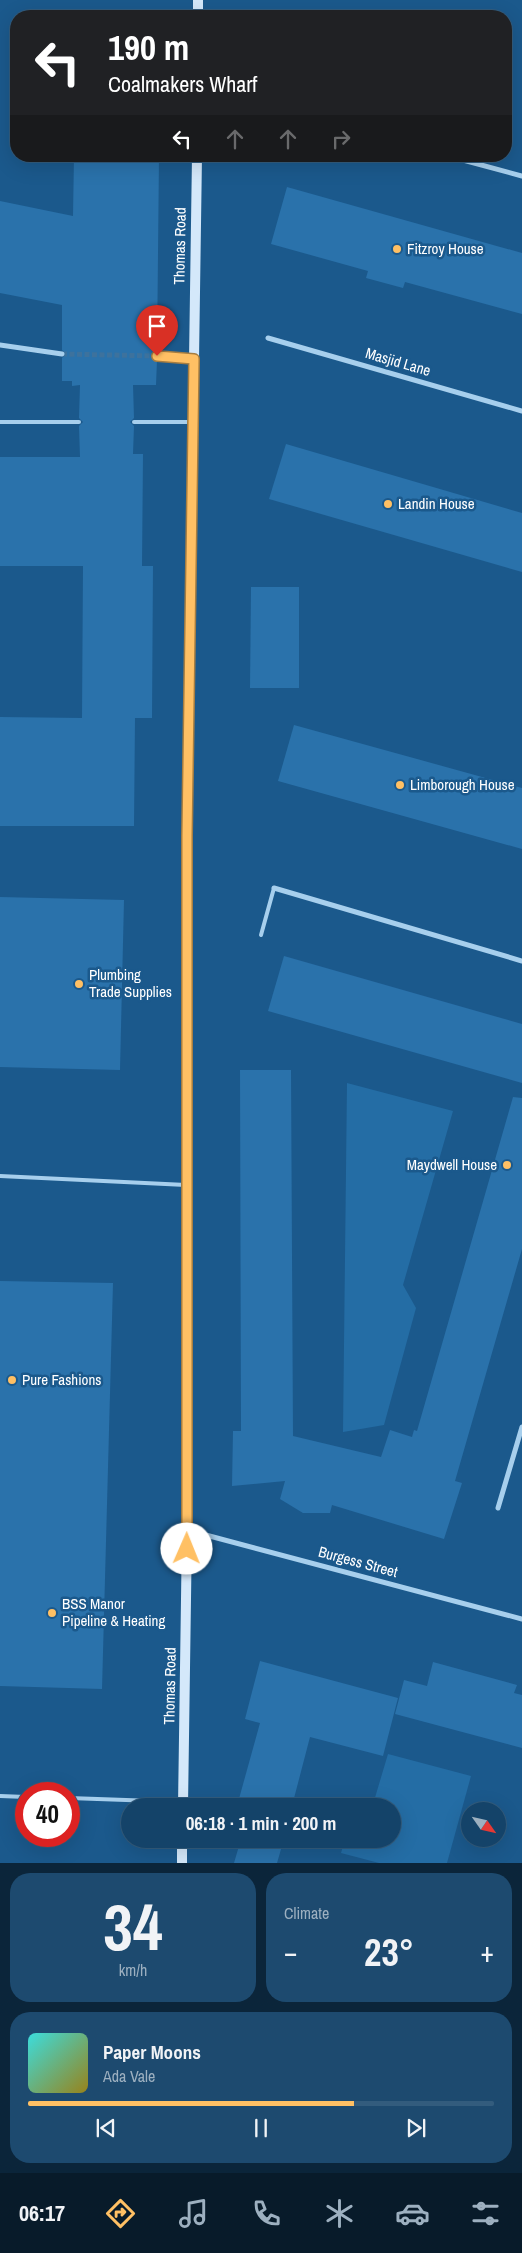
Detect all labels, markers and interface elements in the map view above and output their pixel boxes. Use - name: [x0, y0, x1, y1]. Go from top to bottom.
- text: 190 m: [108, 24, 189, 71]
- icon: left: [25, 30, 90, 95]
- text: Coalmakers Wharf: [108, 69, 257, 99]
- icon: left: [168, 125, 196, 153]
- icon: ahead: [221, 125, 249, 153]
- icon: ahead: [274, 125, 302, 153]
- icon: right: [327, 125, 355, 153]
- street label: Thomas Road: [168, 207, 191, 285]
- place label: Fitzroy House: [407, 238, 484, 259]
- marker: Fitzroy House: [391, 243, 403, 255]
- pin: [136, 305, 178, 356]
- icon: arrive: [143, 312, 171, 340]
- street label: Masjid Lane: [363, 342, 433, 381]
- place label: Landin House: [398, 493, 475, 514]
- marker: Landin House: [382, 498, 394, 510]
- place label: Limborough House: [410, 774, 515, 795]
- marker: Limborough House: [394, 779, 406, 791]
- place label: Plumbing Trade Supplies: [89, 964, 172, 1002]
- marker: Plumbing Trade Supplies: [73, 978, 85, 990]
- place label: Maydwell House: [407, 1154, 497, 1175]
- marker: Maydwell House: [501, 1159, 513, 1171]
- place label: Pure Fashions: [22, 1369, 101, 1390]
- marker: Pure Fashions: [6, 1374, 18, 1386]
- position arrow: [160, 1522, 212, 1574]
- street label: Burgess Street: [316, 1541, 401, 1582]
- place label: BSS Manor Pipeline & Heating: [62, 1593, 165, 1631]
- marker: BSS Manor Pipeline & Heating: [46, 1607, 58, 1619]
- street label: Thomas Road: [158, 1647, 181, 1725]
- speed limit sign: 40: [15, 1782, 80, 1847]
- north arrow: [461, 1802, 506, 1848]
- map controls: [461, 1802, 506, 1847]
- text: 06:18 · 1 min · 200 m: [186, 1810, 336, 1836]
- text: 34: [103, 1883, 163, 1970]
- text: Climate: [284, 1902, 329, 1924]
- text: 23°: [364, 1927, 414, 1978]
- text: −: [284, 1933, 297, 1971]
- text: +: [481, 1933, 494, 1971]
- text: km/h: [119, 1959, 147, 1981]
- text: Paper Moons: [103, 2039, 201, 2065]
- text: Ada Vale: [103, 2065, 155, 2087]
- icon: previous: [92, 2114, 120, 2142]
- icon: pause: [247, 2114, 275, 2142]
- icon: next: [402, 2114, 430, 2142]
- icon: directions: [103, 2196, 138, 2231]
- icon: music: [176, 2196, 211, 2231]
- icon: phone: [249, 2196, 284, 2231]
- icon: climate: [322, 2196, 357, 2231]
- icon: car: [395, 2196, 430, 2231]
- icon: filters: [468, 2196, 503, 2231]
- text: 06:17: [19, 2198, 65, 2228]

